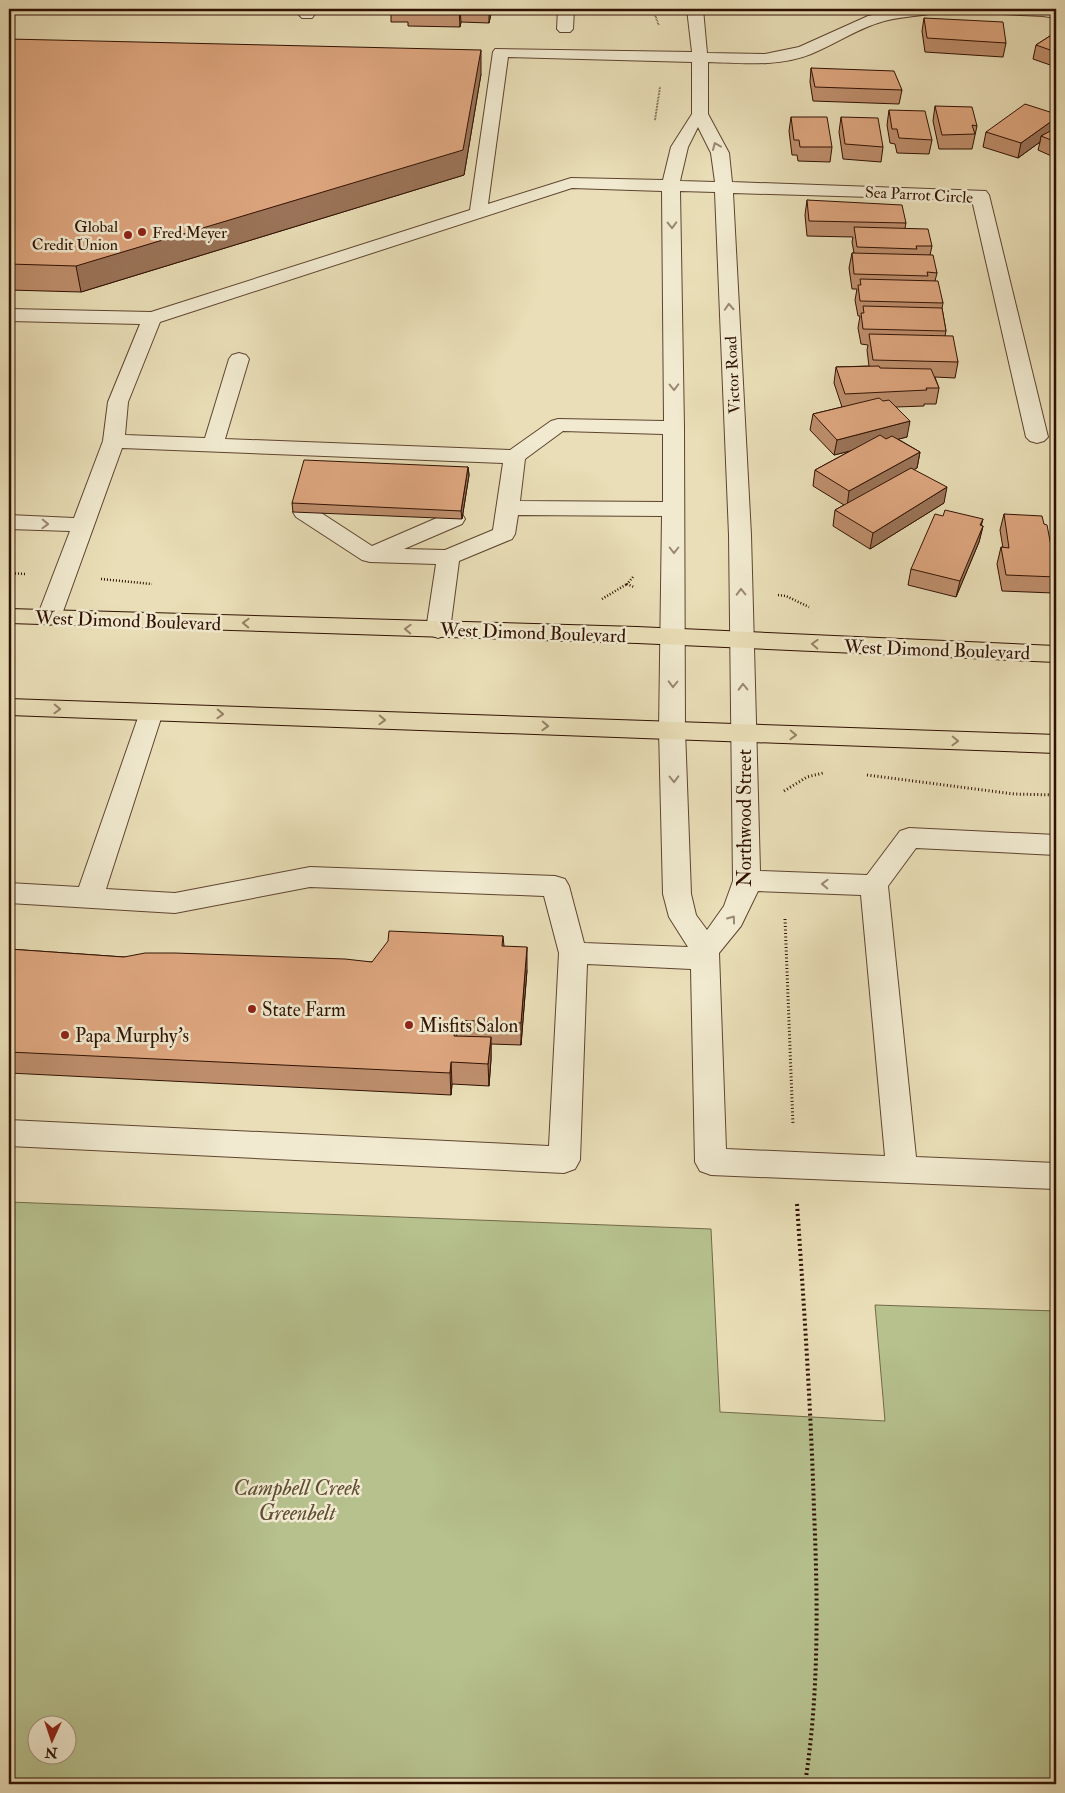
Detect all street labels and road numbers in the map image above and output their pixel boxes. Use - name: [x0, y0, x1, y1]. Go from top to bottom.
- street label: Sea Parrot Circle: [864, 182, 974, 208]
- street label: Victor Road: [721, 336, 745, 414]
- street label: West Dimond Boulevard: [34, 606, 222, 636]
- street label: West Dimond Boulevard: [439, 618, 627, 648]
- street label: West Dimond Boulevard: [843, 635, 1031, 665]
- street label: Northwood Street: [733, 749, 757, 887]

